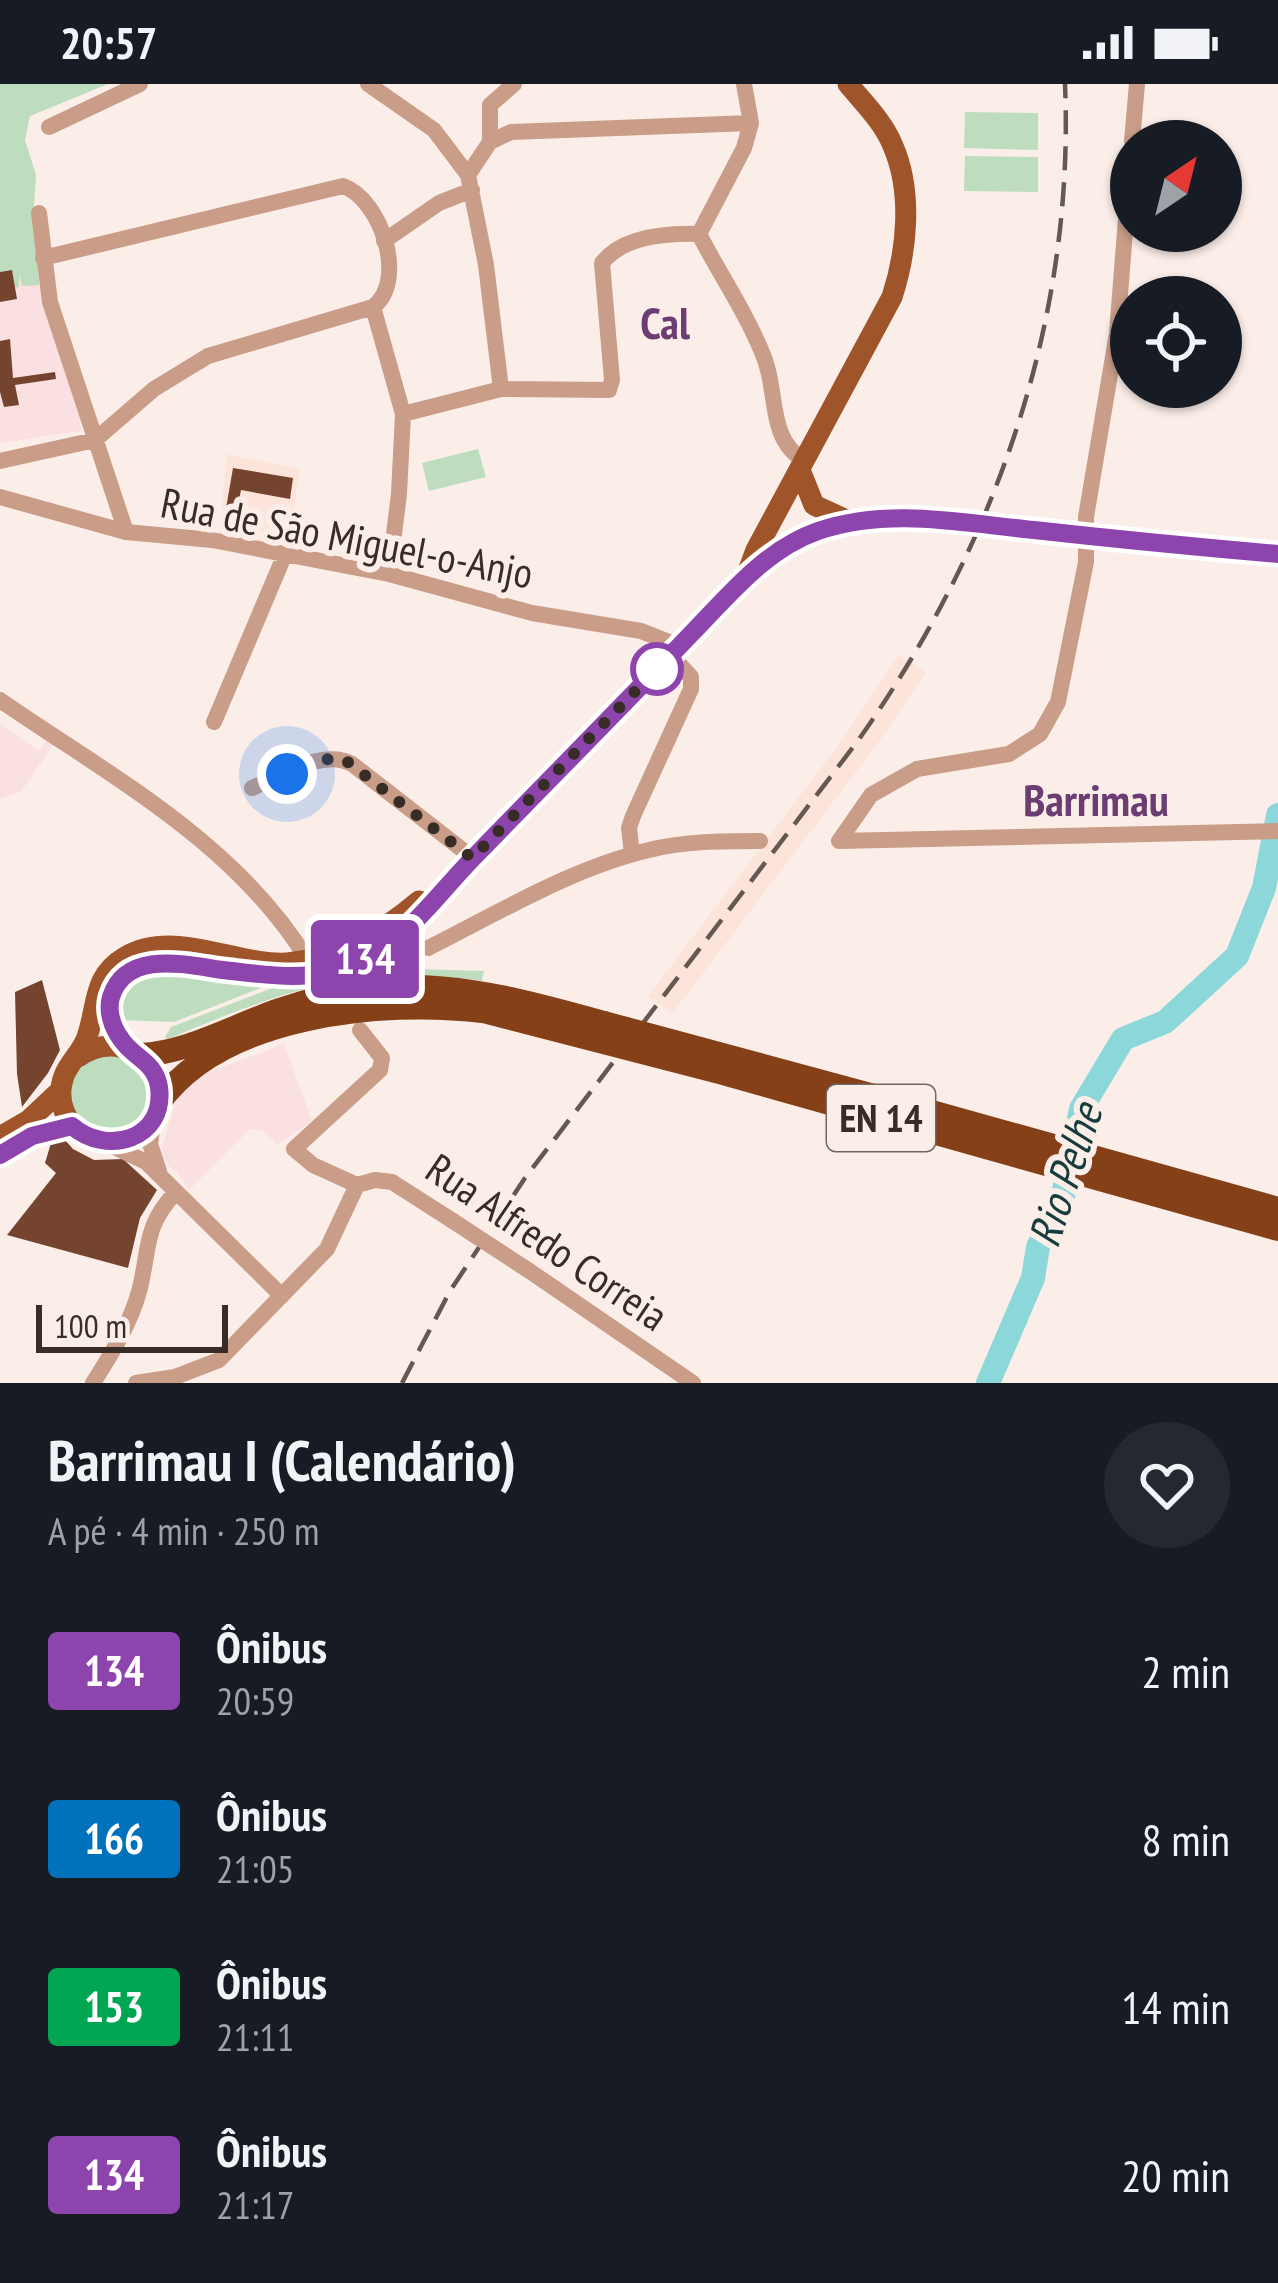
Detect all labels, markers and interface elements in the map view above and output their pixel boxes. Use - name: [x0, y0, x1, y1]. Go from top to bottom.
- text: 20:57: [60, 13, 157, 71]
- north arrow: [1110, 120, 1242, 252]
- map controls: [1110, 120, 1242, 408]
- button: locate: [1110, 276, 1242, 408]
- district label: Cal: [640, 293, 691, 351]
- street label: Rua de São Miguel-o-Anjo: [157, 474, 538, 601]
- unlabelled marker: [632, 644, 682, 694]
- your location: [257, 744, 317, 804]
- district label: Barrimau: [1023, 770, 1169, 828]
- line badge: 134: [296, 920, 434, 998]
- text: 134: [335, 931, 395, 986]
- road number: EN 14: [827, 1085, 935, 1151]
- water label: Rio Pelhe: [1014, 1094, 1115, 1253]
- street label: Rua Alfredo Correia: [416, 1141, 679, 1343]
- scale bar: [36, 1299, 228, 1352]
- text: 100 m: [54, 1304, 127, 1347]
- button: heart: [1104, 1422, 1230, 1548]
- text: Barrimau I (Calendário): [48, 1423, 516, 1497]
- text: A pé · 4 min · 250 m: [48, 1505, 319, 1556]
- text: Ônibus: [216, 1617, 327, 1675]
- text: 2 min: [1141, 1642, 1230, 1700]
- text: 134: [84, 1643, 144, 1698]
- text: 20:59: [216, 1675, 294, 1726]
- text: Ônibus: [216, 1785, 327, 1843]
- text: 8 min: [1141, 1810, 1230, 1868]
- text: 166: [84, 1811, 144, 1866]
- text: 21:05: [216, 1843, 294, 1894]
- text: Ônibus: [216, 1953, 327, 2011]
- text: 14 min: [1121, 1978, 1230, 2036]
- text: 153: [84, 1979, 144, 2034]
- text: 21:11: [216, 2011, 294, 2062]
- text: Ônibus: [216, 2121, 327, 2179]
- text: 20 min: [1121, 2146, 1230, 2204]
- text: 134: [84, 2147, 144, 2202]
- text: 21:17: [216, 2179, 294, 2230]

